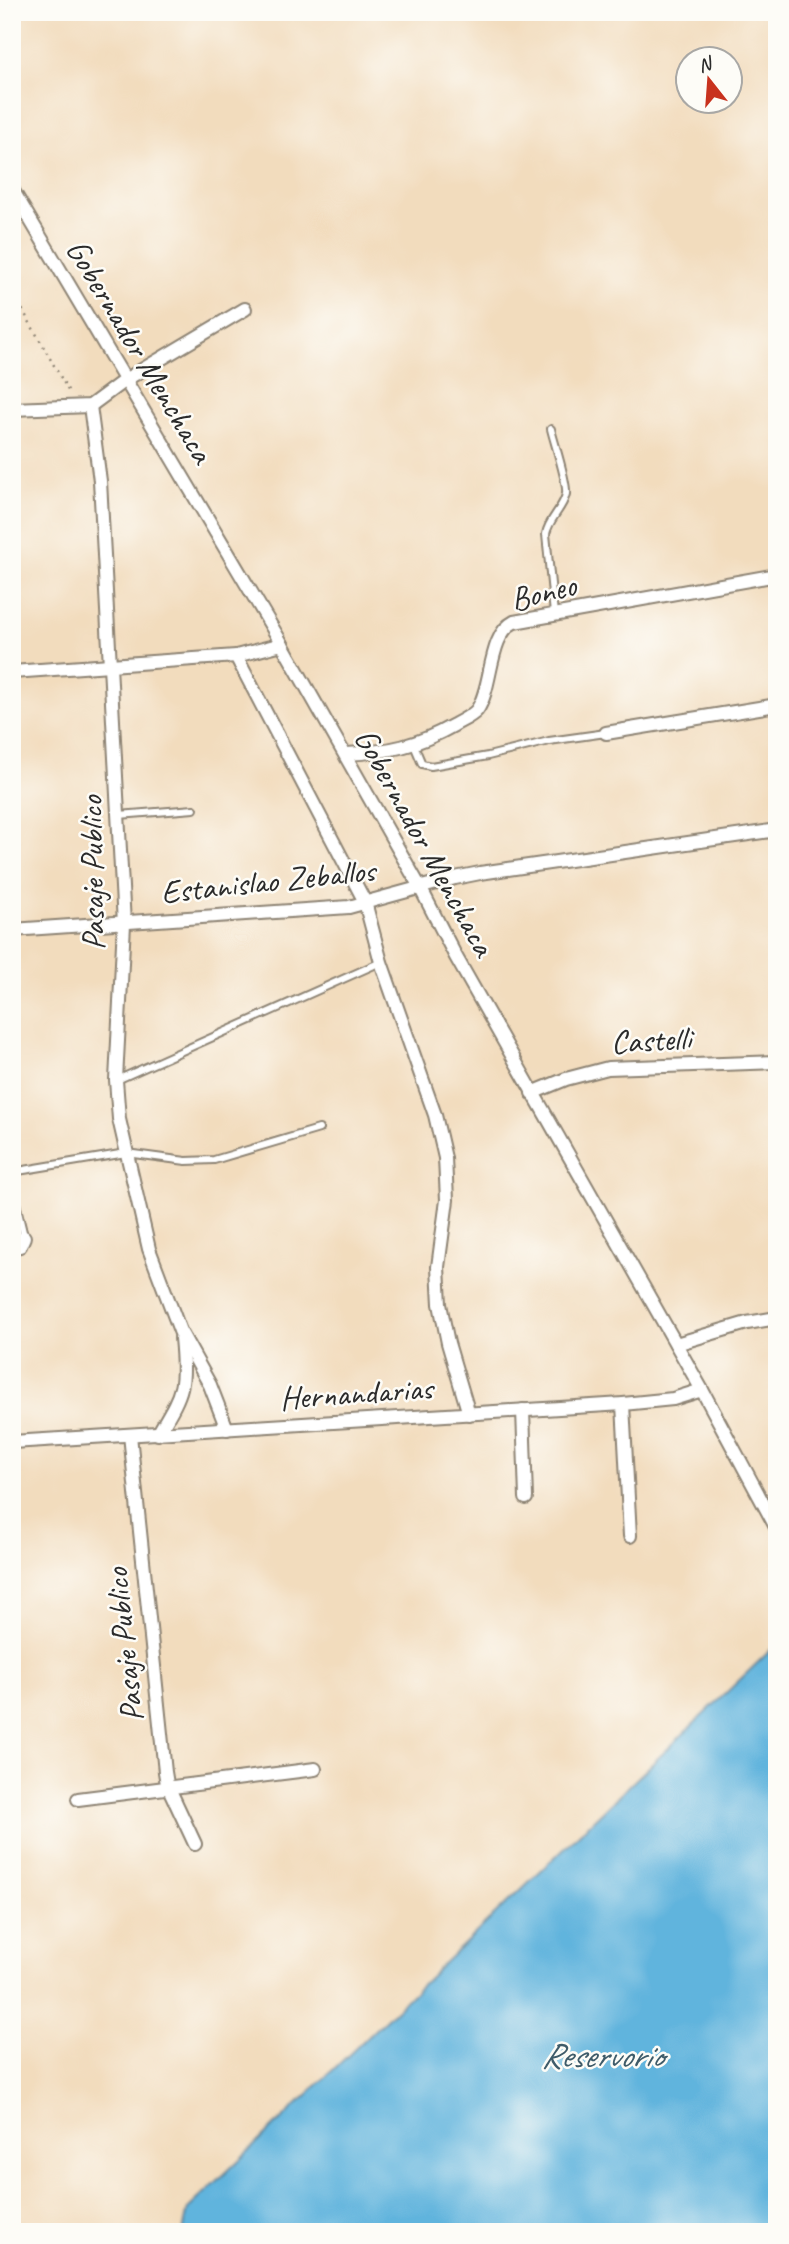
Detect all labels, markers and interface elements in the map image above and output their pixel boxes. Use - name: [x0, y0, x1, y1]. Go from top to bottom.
- north arrow: [674, 46, 744, 116]
- text: N: [695, 51, 717, 78]
- street label: Gobernador Menchaca: [57, 231, 225, 473]
- street label: Boneo: [506, 563, 581, 620]
- street label: Gobernador Menchaca: [345, 721, 506, 965]
- street label: Pasaje Publico: [70, 794, 114, 950]
- street label: Estanislao Zeballos: [159, 849, 380, 913]
- street label: Castelli: [610, 1017, 696, 1063]
- street label: Hernandarias: [278, 1367, 437, 1419]
- street label: Pasaje Publico: [95, 1565, 153, 1724]
- water label: Reservorio: [541, 2033, 669, 2078]

